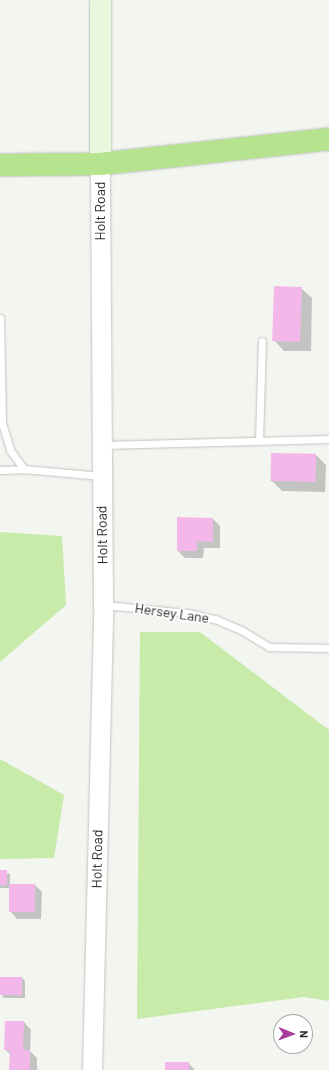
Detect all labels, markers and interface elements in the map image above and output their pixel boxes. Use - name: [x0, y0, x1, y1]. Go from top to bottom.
- street label: Holt Road: [92, 182, 108, 240]
- street label: Holt Road: [93, 505, 111, 565]
- street label: Hersey Lane: [134, 599, 210, 627]
- street label: Holt Road: [88, 829, 106, 889]
- north arrow: [273, 1014, 313, 1054]
- text: N: [298, 1030, 311, 1038]

